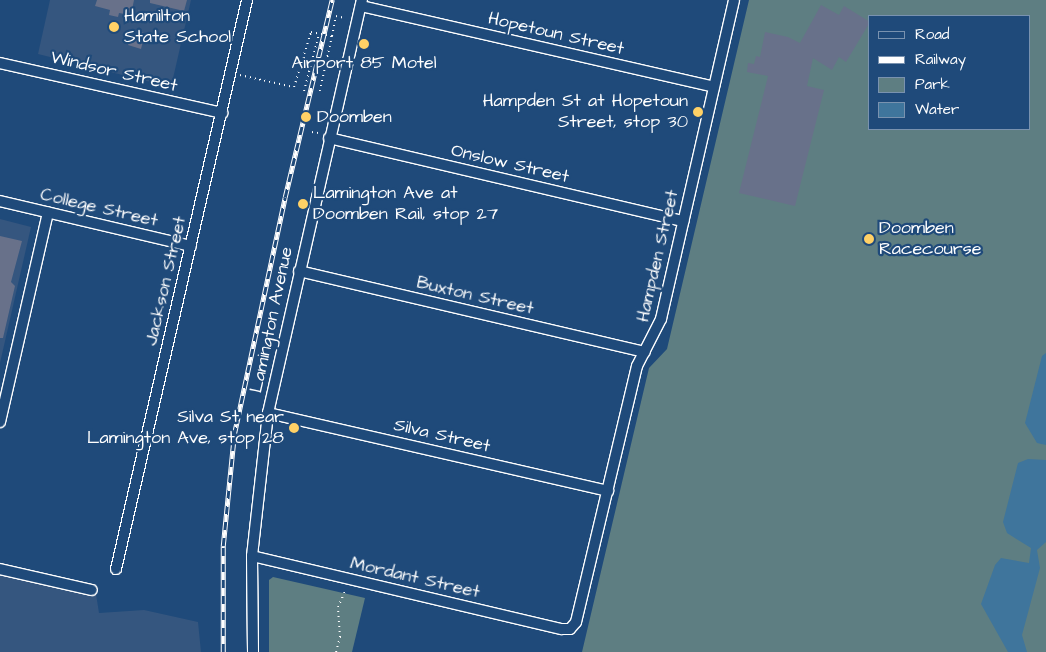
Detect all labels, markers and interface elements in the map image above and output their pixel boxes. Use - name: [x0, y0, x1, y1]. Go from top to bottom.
- place label: Hamilton State School: [124, 6, 231, 48]
- street label: Hopetoun Street: [486, 8, 626, 60]
- legend: [868, 15, 1031, 130]
- marker: Hamilton State School: [108, 21, 120, 33]
- text: Road: [915, 24, 949, 45]
- marker: Airport 85 Motel: [358, 38, 370, 50]
- street label: Windsor Street: [48, 47, 180, 97]
- text: Railway: [915, 49, 966, 70]
- place label: Airport 85 Motel: [291, 52, 437, 74]
- text: Park: [915, 74, 950, 95]
- place label: Hampden St at Hopetoun Street, stop 30: [483, 91, 688, 134]
- text: Water: [915, 99, 959, 120]
- place label: Doomben: [317, 106, 392, 128]
- marker: Hampden St at Hopetoun Street, stop 30: [692, 106, 704, 118]
- marker: Doomben: [299, 110, 313, 124]
- street label: Onslow Street: [449, 140, 571, 188]
- place label: Lamington Ave at Doomben Rail, stop 27: [313, 183, 498, 225]
- street label: College Street: [38, 184, 160, 232]
- street label: Hampden Street: [632, 188, 684, 324]
- marker: Lamington Ave at Doomben Rail, stop 27: [297, 198, 309, 210]
- street label: Jackson Street: [141, 214, 191, 348]
- place label: Doomben Racecourse: [879, 218, 981, 260]
- marker: Doomben Racecourse: [863, 233, 875, 245]
- street label: Lamington Avenue: [246, 245, 298, 395]
- street label: Buxton Street: [414, 272, 536, 320]
- place label: Silva St near Lamington Ave, stop 28: [87, 407, 284, 449]
- street label: Silva Street: [392, 414, 492, 458]
- marker: Silva St near Lamington Ave, stop 28: [288, 422, 300, 434]
- street label: Mordant Street: [348, 553, 482, 603]

